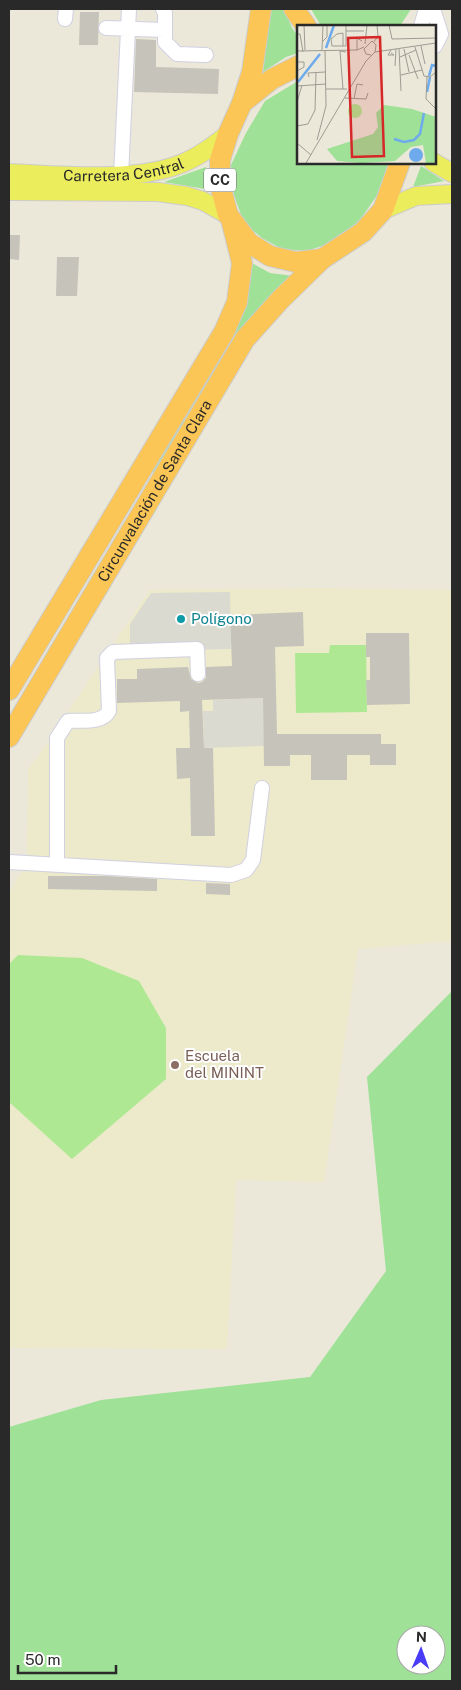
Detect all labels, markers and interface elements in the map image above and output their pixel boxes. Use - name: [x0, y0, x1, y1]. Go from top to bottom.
- inset map: [297, 25, 436, 164]
- street label: Carretera Central: [63, 155, 186, 184]
- road number: CC: [204, 168, 236, 192]
- street label: Circunvalación de Santa Clara: [94, 397, 215, 585]
- place label: Polígono: [191, 610, 252, 627]
- marker: Polígono: [175, 613, 187, 625]
- place label: Escuela del MININT: [185, 1047, 264, 1081]
- marker: Escuela del MININT: [169, 1059, 181, 1071]
- north arrow: [396, 1625, 446, 1675]
- text: N: [416, 1629, 427, 1645]
- scale bar: [18, 1642, 115, 1674]
- text: 50 m: [25, 1651, 60, 1668]

